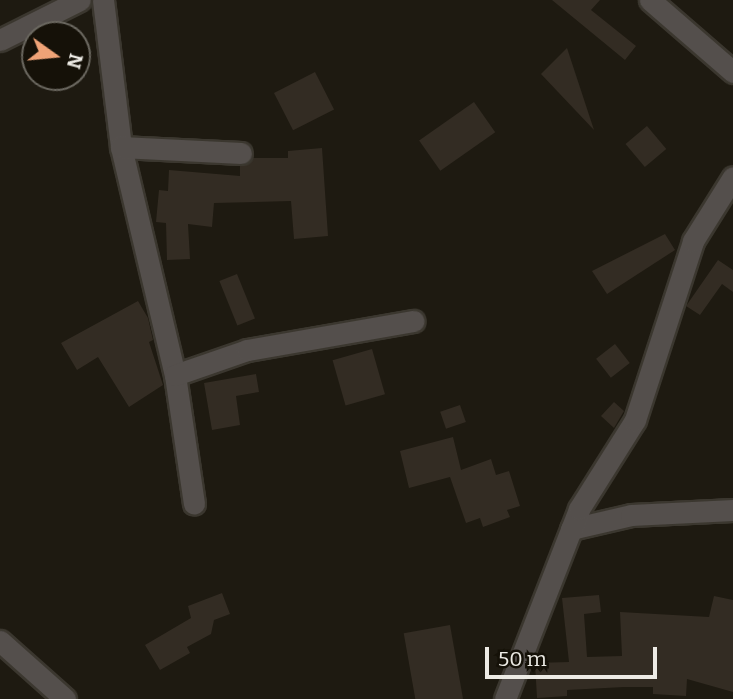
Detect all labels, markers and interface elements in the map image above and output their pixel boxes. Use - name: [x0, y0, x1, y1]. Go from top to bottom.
- north arrow: [21, 21, 91, 91]
- text: N: [62, 51, 88, 71]
- scale bar: [488, 632, 660, 676]
- text: 50 m: [498, 646, 547, 672]

